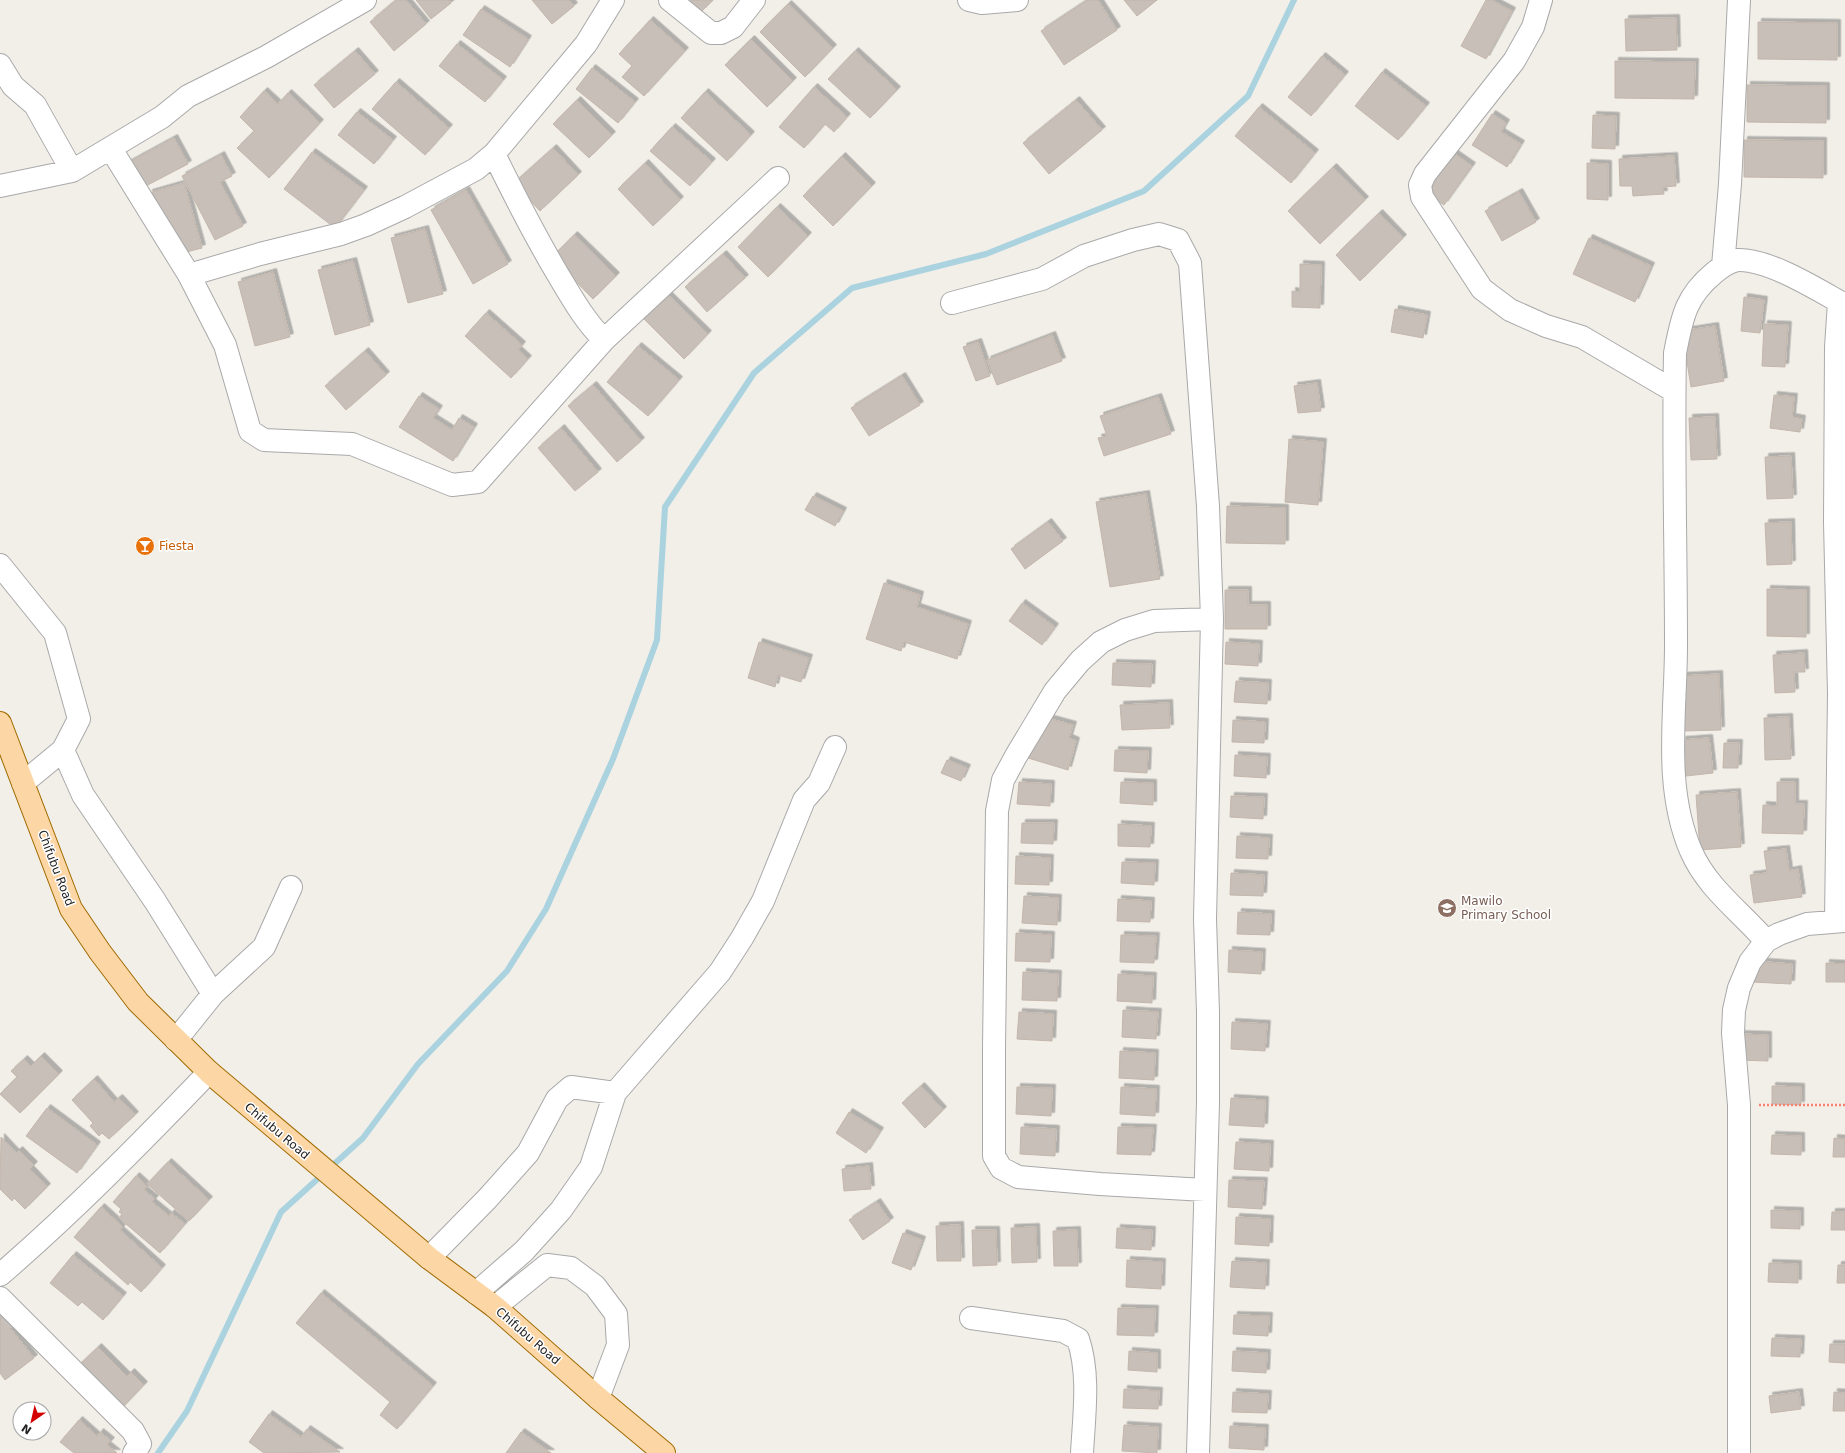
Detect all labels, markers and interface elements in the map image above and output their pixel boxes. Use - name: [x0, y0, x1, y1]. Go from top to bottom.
- bar icon: Fiesta: [134, 535, 156, 557]
- place label: Fiesta: [159, 539, 194, 553]
- street label: Chifubu Road: [35, 828, 77, 908]
- place label: Mawilo Primary School: [1461, 894, 1551, 922]
- school or university icon: Mawilo Primary School: [1436, 897, 1458, 919]
- street label: Chifubu Road: [242, 1100, 312, 1162]
- street label: Chifubu Road: [493, 1304, 563, 1368]
- north arrow: [12, 1401, 52, 1441]
- text: N: [19, 1421, 34, 1437]

